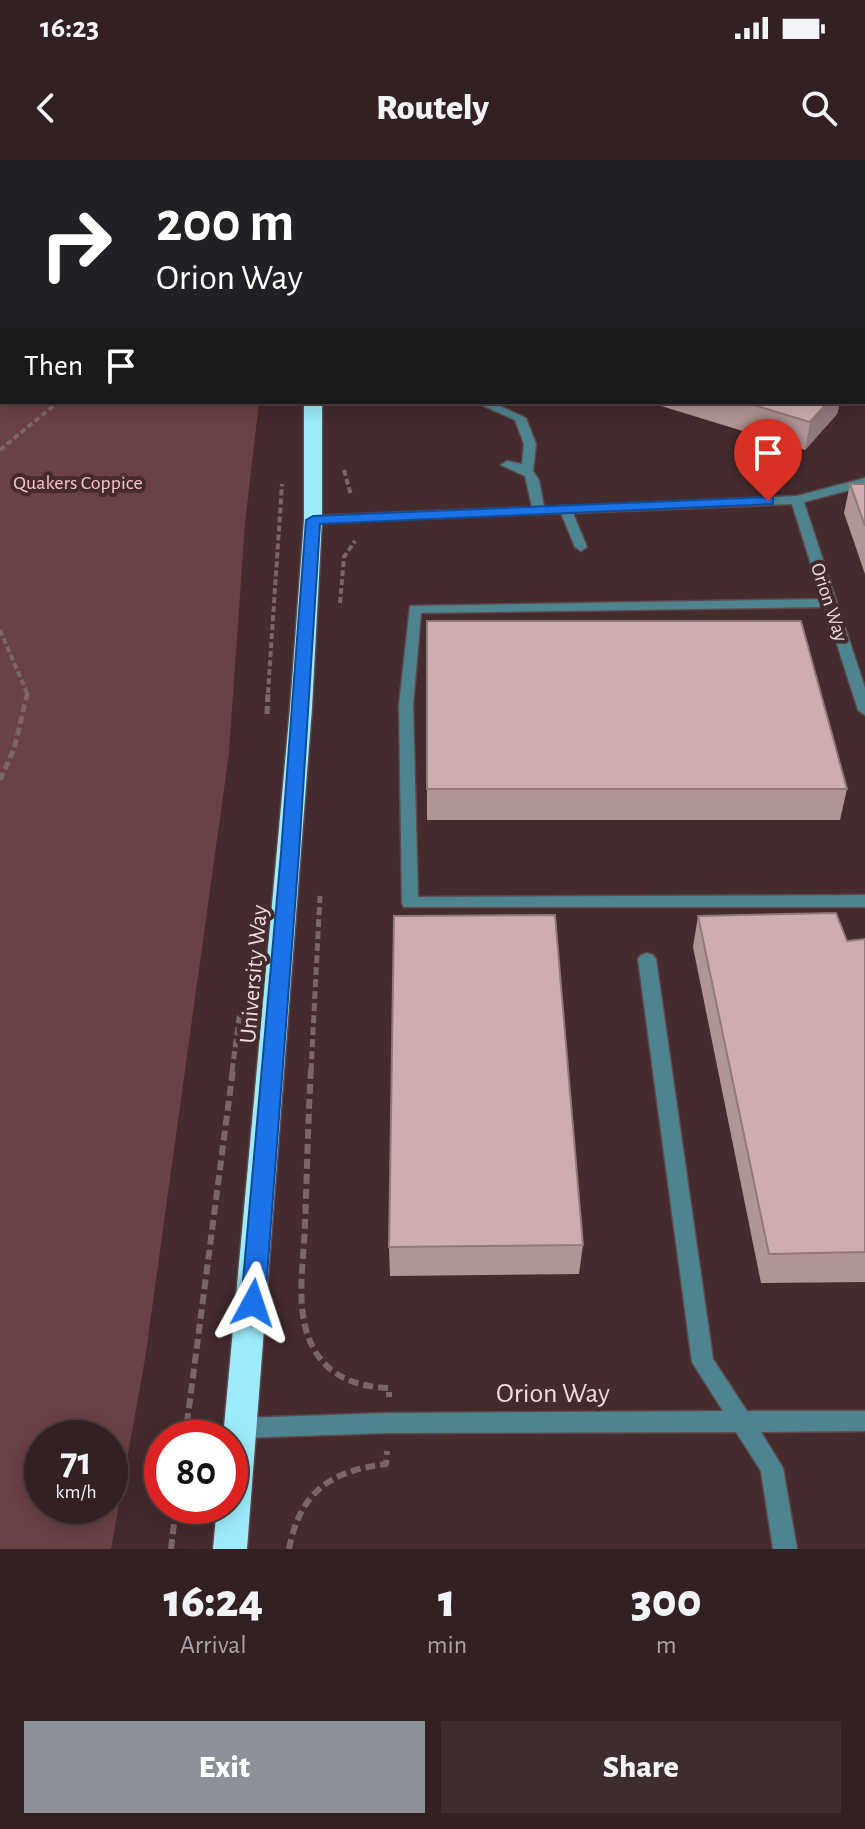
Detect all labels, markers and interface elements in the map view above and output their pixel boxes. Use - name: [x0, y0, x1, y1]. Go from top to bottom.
- text: 16:23: [40, 13, 99, 43]
- icon: back: [24, 86, 68, 130]
- icon: search: [797, 86, 841, 130]
- text: Routely: [376, 90, 489, 126]
- icon: right: [24, 192, 128, 296]
- text: 200 m: [156, 195, 294, 251]
- text: Orion Way: [156, 260, 303, 296]
- icon: arrive: [99, 344, 143, 388]
- text: Then: [24, 351, 83, 381]
- pin: [734, 419, 802, 501]
- icon: arrive: [746, 431, 790, 475]
- park label: Quakers Coppice: [13, 473, 143, 493]
- street label: Orion Way: [807, 560, 851, 645]
- street label: University Way: [236, 904, 272, 1044]
- position arrow: [211, 1261, 295, 1345]
- street label: Orion Way: [496, 1380, 610, 1408]
- speed limit sign: 80: [144, 1420, 248, 1524]
- text: 71: [60, 1442, 92, 1482]
- text: km/h: [55, 1482, 97, 1502]
- text: 16:24: [163, 1578, 263, 1626]
- text: 1: [438, 1578, 456, 1626]
- text: 300: [631, 1578, 702, 1626]
- text: Arrival: [180, 1632, 247, 1658]
- text: min: [427, 1632, 467, 1658]
- text: m: [656, 1632, 677, 1658]
- button: Exit: [24, 1721, 425, 1813]
- button: Share: [441, 1721, 841, 1813]

